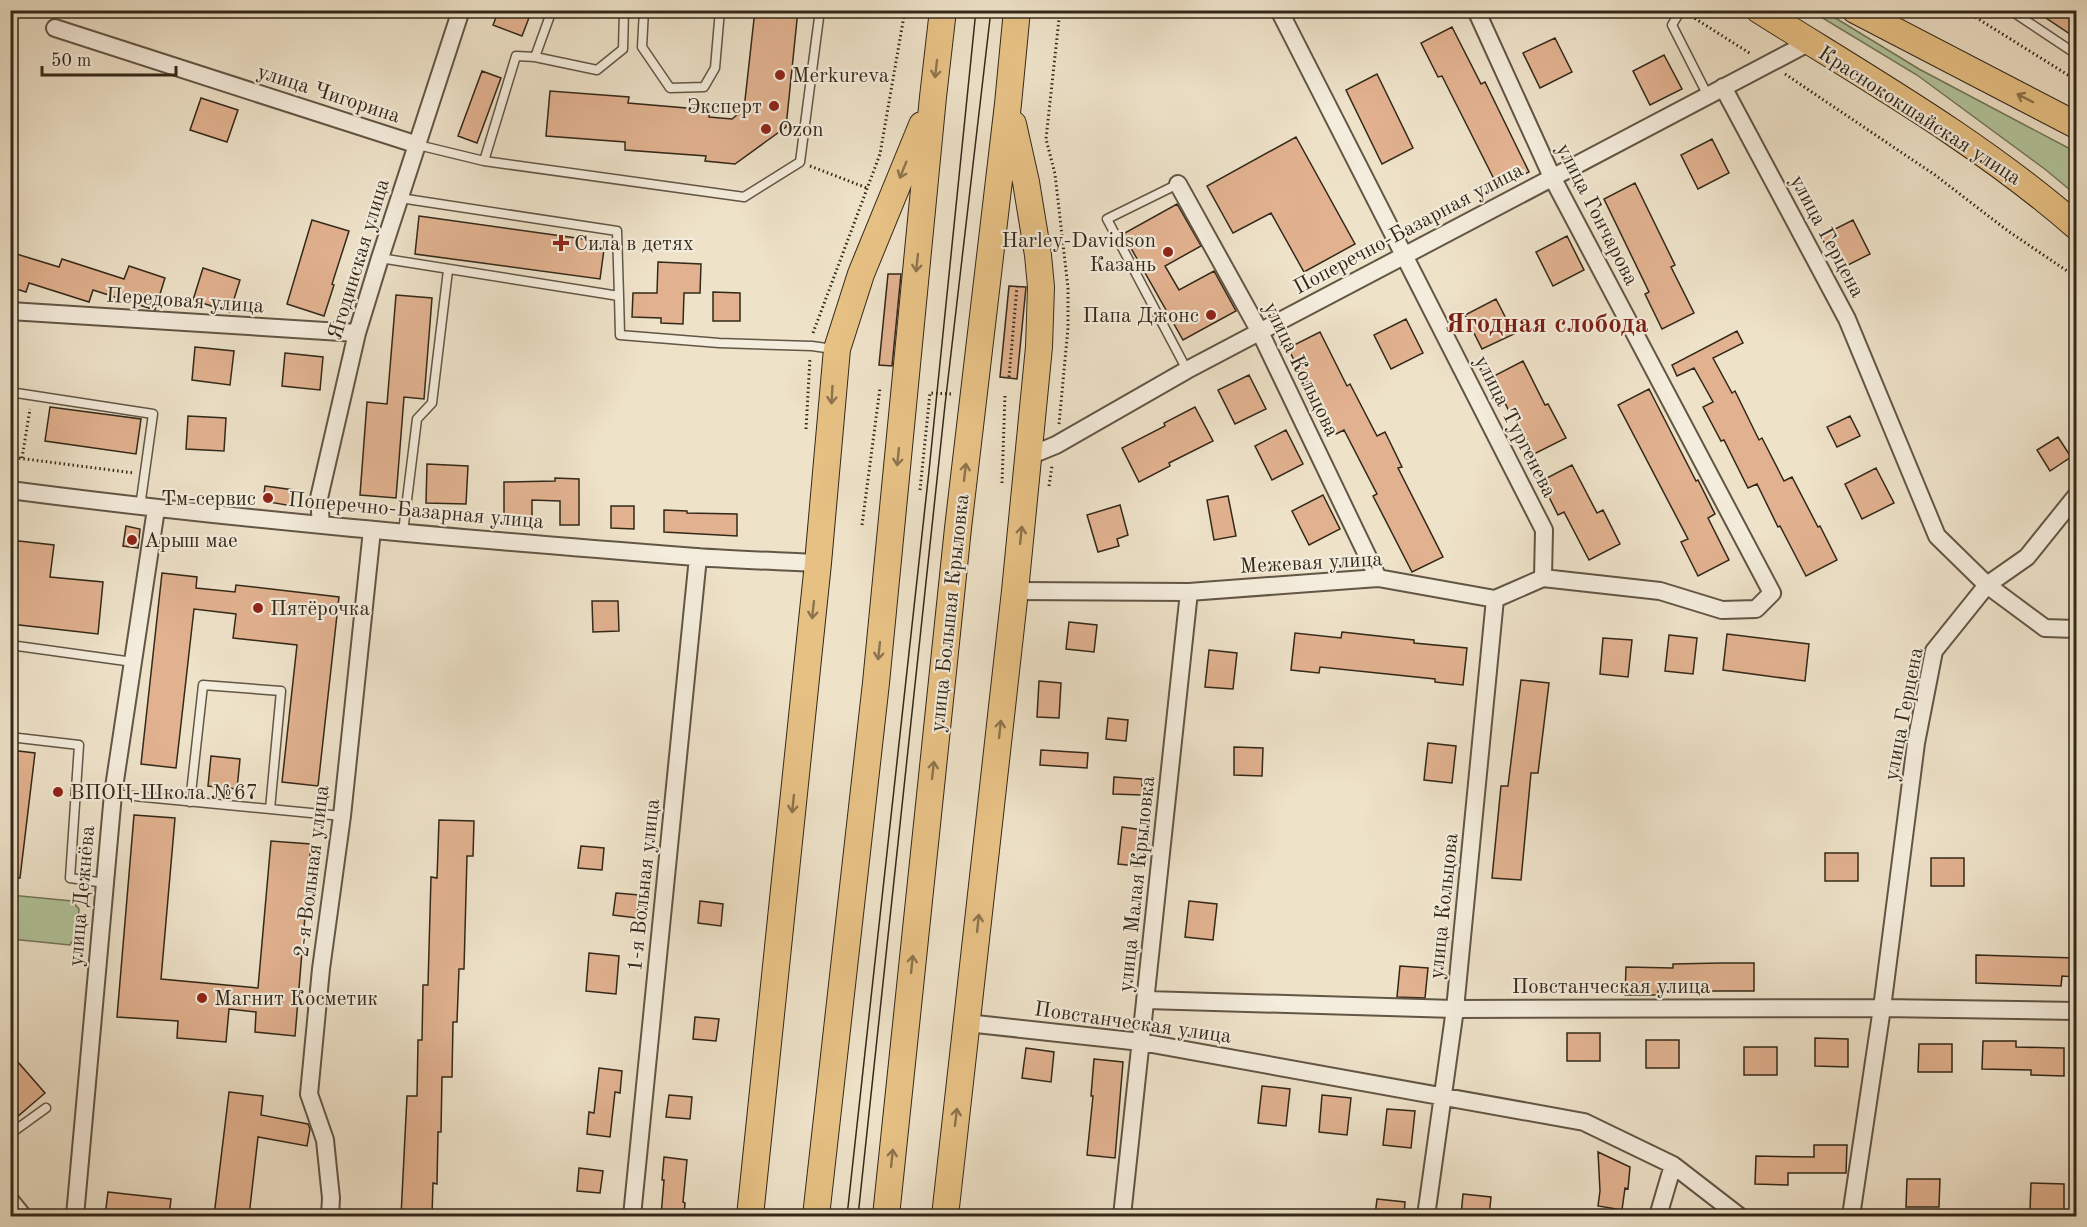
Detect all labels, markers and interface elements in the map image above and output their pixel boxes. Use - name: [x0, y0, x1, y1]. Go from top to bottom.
- scale bar: [42, 39, 176, 77]
- street label: Краснококшайская улица: [1814, 43, 2024, 190]
- text: 50 m: [51, 52, 91, 70]
- one-way arrow: [930, 58, 941, 78]
- street label: улица Чигорина: [255, 61, 403, 127]
- place label: Merkureva: [792, 66, 889, 87]
- marker: Merkureva: [773, 68, 787, 82]
- one-way arrow: [2016, 92, 2034, 103]
- place label: Эксперт: [687, 97, 762, 118]
- marker: Эксперт: [767, 99, 781, 113]
- place label: Ozon: [778, 120, 824, 141]
- marker: Ozon: [759, 122, 773, 136]
- street label: улица Гончарова: [1552, 140, 1641, 289]
- street label: Поперечно-Базарная улица: [1290, 160, 1527, 299]
- one-way arrow: [897, 161, 908, 179]
- street label: улица Герцена: [1786, 172, 1868, 301]
- street label: Ягодинская улица: [325, 176, 394, 343]
- place label: Harley-Davidson Казань: [1002, 231, 1156, 276]
- marker: Сила в детях: [552, 234, 570, 252]
- place label: Сила в детях: [574, 234, 694, 255]
- marker: Harley-Davidson Казань: [1161, 245, 1175, 259]
- one-way arrow: [911, 252, 922, 272]
- street label: Передовая улица: [105, 285, 265, 317]
- street label: улица Кольцова: [1259, 299, 1342, 440]
- place label: Папа Джонс: [1083, 306, 1199, 327]
- marker: Папа Джонс: [1204, 308, 1218, 322]
- district label: Ягодная слобода: [1445, 311, 1649, 338]
- street label: улица Тургенева: [1470, 352, 1559, 501]
- one-way arrow: [826, 385, 837, 405]
- one-way arrow: [892, 446, 903, 466]
- one-way arrow: [959, 463, 970, 483]
- place label: Тм-сервис: [161, 489, 256, 510]
- street label: Поперечно-Базарная улица: [287, 490, 545, 533]
- marker: Тм-сервис: [261, 491, 275, 505]
- street label: улица Большая Крыловка: [928, 493, 973, 733]
- one-way arrow: [1016, 526, 1027, 546]
- place label: Арыш мае: [144, 531, 238, 552]
- marker: Арыш мае: [125, 533, 139, 547]
- street label: Межевая улица: [1239, 549, 1383, 578]
- place label: Пятёрочка: [270, 599, 370, 620]
- one-way arrow: [807, 600, 818, 620]
- marker: Пятёрочка: [251, 601, 265, 615]
- one-way arrow: [873, 640, 884, 660]
- street label: улица Герцена: [1881, 646, 1928, 783]
- one-way arrow: [995, 720, 1006, 740]
- one-way arrow: [928, 761, 939, 781]
- street label: улица Малая Крыловка: [1116, 775, 1159, 993]
- place label: ВПОЦ-Школа №67: [70, 783, 258, 804]
- street label: 2-я Вольная улица: [292, 784, 333, 958]
- marker: ВПОЦ-Школа №67: [51, 785, 65, 799]
- one-way arrow: [787, 794, 798, 814]
- street label: 1-я Вольная улица: [625, 798, 664, 972]
- street label: улица Дежнёва: [66, 825, 99, 968]
- street label: улица Кольцова: [1426, 832, 1463, 980]
- one-way arrow: [973, 913, 984, 933]
- one-way arrow: [907, 955, 918, 975]
- street label: Повстанческая улица: [1512, 977, 1710, 998]
- place label: Магнит Косметик: [214, 989, 379, 1010]
- marker: Магнит Косметик: [195, 991, 209, 1005]
- street label: Повстанческая улица: [1033, 999, 1233, 1048]
- one-way arrow: [951, 1107, 962, 1127]
- one-way arrow: [887, 1149, 898, 1169]

